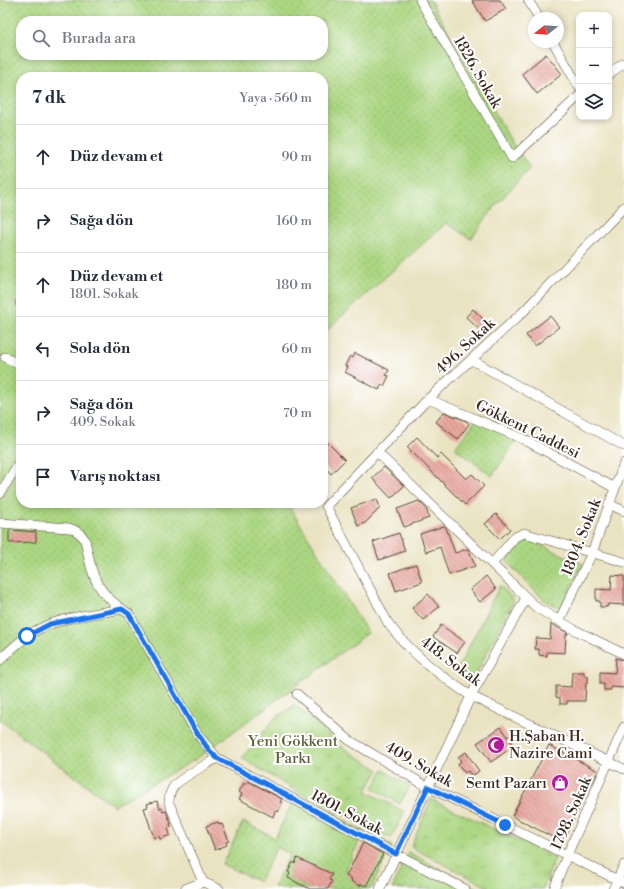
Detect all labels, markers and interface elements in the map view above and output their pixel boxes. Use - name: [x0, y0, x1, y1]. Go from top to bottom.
- north arrow: [528, 12, 564, 48]
- map controls: [576, 12, 612, 120]
- button: +: [576, 12, 612, 48]
- search box: [16, 16, 328, 60]
- icon: search: [30, 27, 52, 49]
- text: Burada ara: [62, 29, 136, 48]
- street label: 1826. Sokak: [449, 33, 506, 113]
- button: −: [576, 48, 612, 84]
- button: layers: [576, 84, 612, 120]
- text: 7 dk: [32, 87, 66, 109]
- text: Yaya · 560 m: [240, 90, 312, 106]
- icon: ahead: [32, 146, 54, 168]
- text: Düz devam et: [70, 147, 163, 166]
- text: 90 m: [281, 149, 312, 165]
- icon: right: [32, 210, 54, 232]
- text: Sağa dön: [70, 211, 133, 230]
- text: 160 m: [276, 213, 312, 229]
- text: Düz devam et: [70, 267, 163, 286]
- icon: ahead: [32, 274, 54, 296]
- text: 180 m: [276, 277, 312, 293]
- text: 1801. Sokak: [70, 286, 138, 302]
- street label: 496. Sokak: [432, 313, 500, 379]
- icon: left: [32, 338, 54, 360]
- text: Sola dön: [70, 339, 130, 358]
- text: 60 m: [281, 341, 312, 357]
- text: Sağa dön: [70, 395, 133, 414]
- street label: Gökkent Caddesi: [472, 396, 583, 463]
- icon: right: [32, 402, 54, 424]
- text: 70 m: [283, 405, 312, 421]
- text: 409. Sokak: [70, 414, 135, 430]
- icon: arrive: [32, 466, 54, 488]
- text: Varış noktası: [70, 467, 161, 486]
- street label: 1804. Sokak: [557, 495, 606, 579]
- route start: [18, 627, 36, 645]
- street label: 418. Sokak: [416, 632, 486, 691]
- place label: H.Şaban H. Nazire Cami: [509, 727, 593, 763]
- park label: Yeni Gökkent Parkı: [247, 732, 339, 768]
- mosque icon: H.Şaban H. Nazire Cami: [486, 735, 506, 755]
- street label: 409. Sokak: [381, 737, 457, 792]
- street label: 1798. Sokak: [547, 772, 597, 853]
- shop icon: Semt Pazarı: [550, 773, 570, 793]
- place label: Semt Pazarı: [466, 774, 547, 793]
- street label: 1801. Sokak: [308, 786, 387, 840]
- route end: [496, 816, 514, 834]

